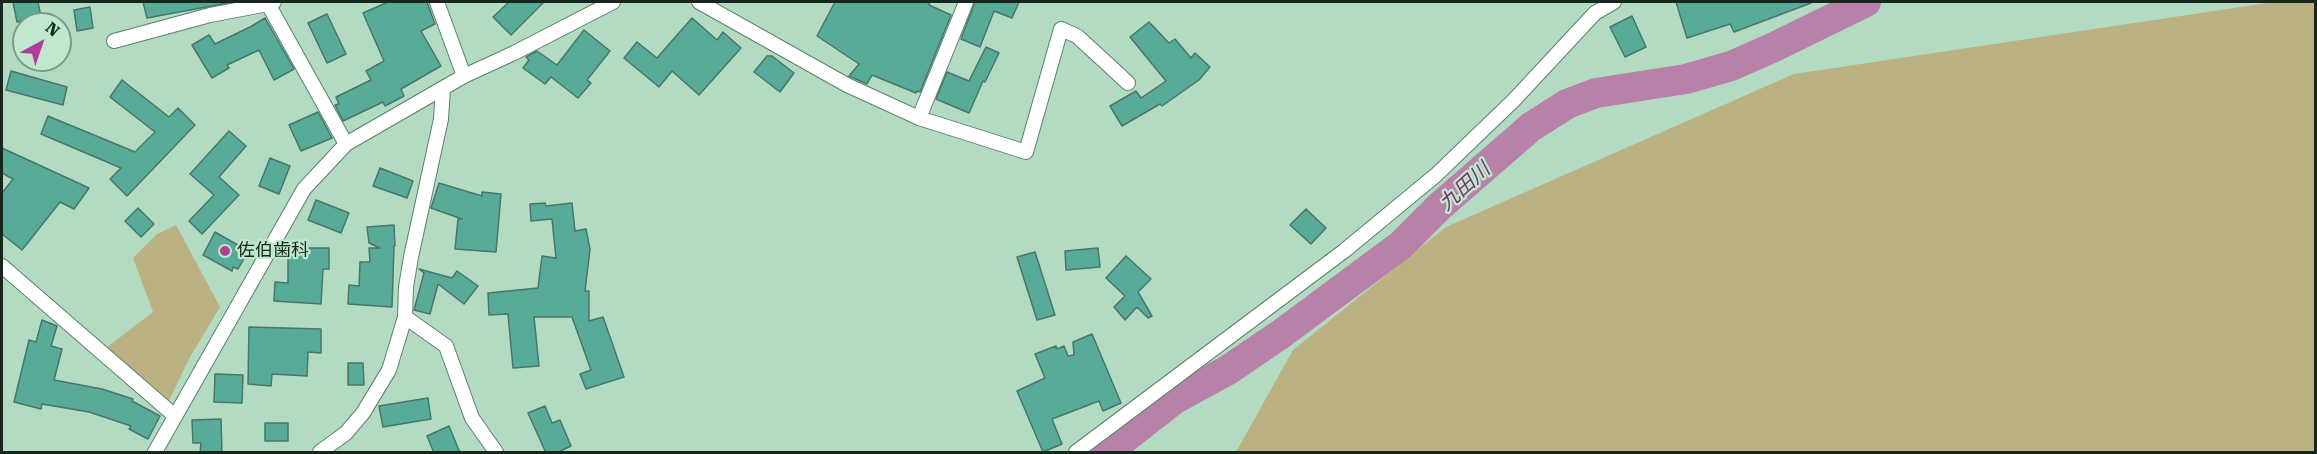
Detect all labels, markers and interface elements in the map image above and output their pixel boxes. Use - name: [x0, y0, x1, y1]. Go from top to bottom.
- north arrow: [12, 12, 72, 72]
- text: N: [42, 18, 63, 41]
- water label: 九田川: [1435, 158, 1495, 216]
- place label: 佐伯歯科: [237, 240, 309, 262]
- marker: 佐伯歯科: [218, 244, 232, 258]

